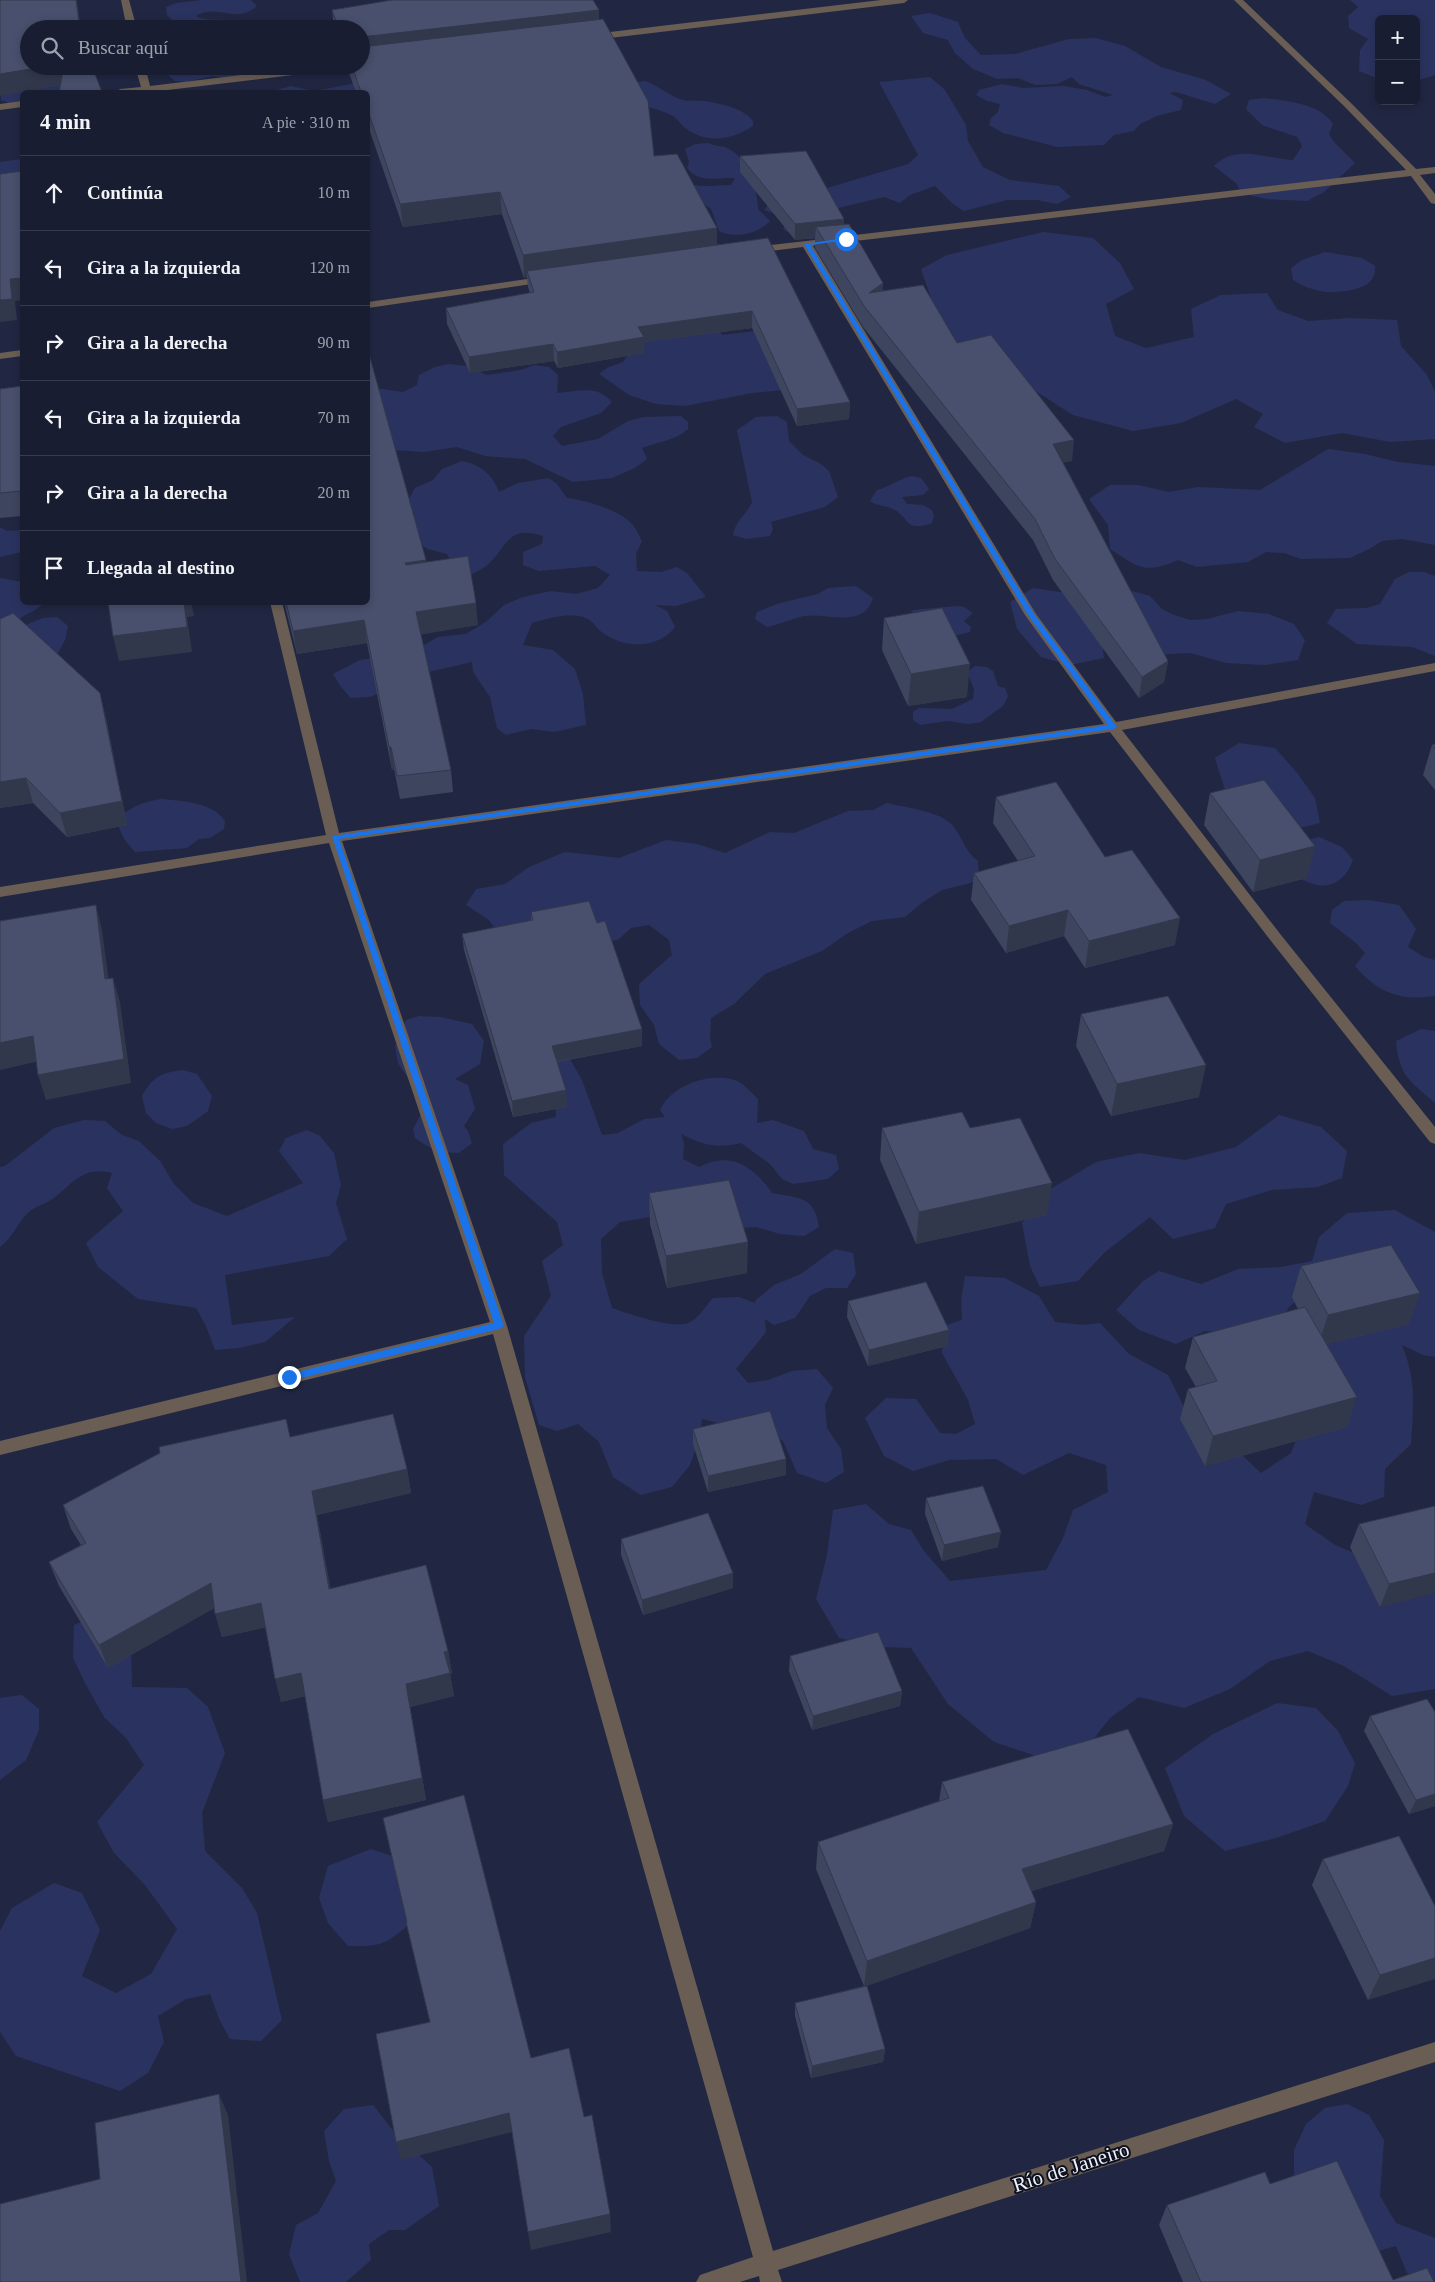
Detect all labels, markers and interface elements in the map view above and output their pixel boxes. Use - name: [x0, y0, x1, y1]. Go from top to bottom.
- map controls: [1375, 15, 1420, 105]
- button: +: [1375, 15, 1420, 60]
- search box: [20, 20, 370, 75]
- icon: search: [38, 34, 66, 62]
- text: Buscar aquí: [78, 37, 168, 58]
- button: −: [1375, 60, 1420, 105]
- text: 4 min: [40, 110, 91, 134]
- text: A pie · 310 m: [262, 114, 350, 131]
- icon: ahead: [40, 179, 68, 207]
- text: Continúa: [87, 182, 163, 203]
- text: 10 m: [318, 184, 350, 201]
- route start: [835, 228, 858, 251]
- icon: left: [40, 254, 68, 282]
- text: Gira a la izquierda: [87, 257, 241, 278]
- text: 120 m: [310, 259, 350, 276]
- icon: right: [40, 329, 68, 357]
- text: Gira a la derecha: [87, 332, 228, 353]
- text: 90 m: [318, 334, 350, 351]
- icon: left: [40, 404, 68, 432]
- text: Gira a la izquierda: [87, 407, 241, 428]
- text: 70 m: [318, 409, 350, 426]
- icon: right: [40, 479, 68, 507]
- text: Gira a la derecha: [87, 482, 228, 503]
- text: 20 m: [318, 484, 350, 501]
- icon: arrive: [40, 554, 68, 582]
- text: Llegada al destino: [87, 557, 235, 578]
- route end: [278, 1366, 301, 1389]
- street label: Río de Janeiro: [1010, 2137, 1132, 2197]

